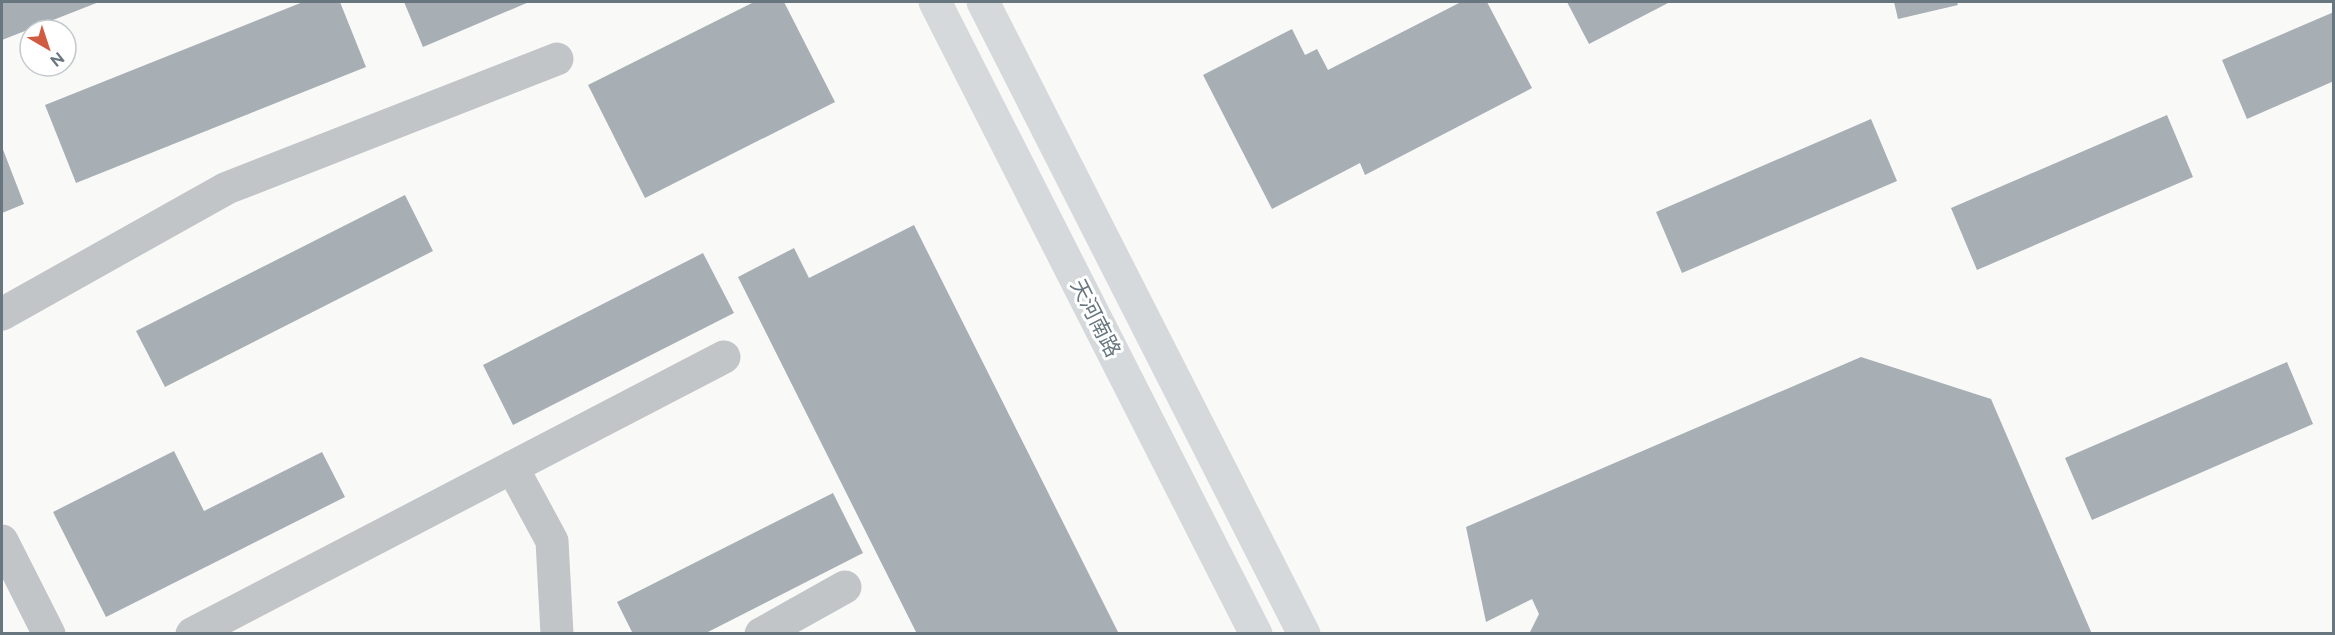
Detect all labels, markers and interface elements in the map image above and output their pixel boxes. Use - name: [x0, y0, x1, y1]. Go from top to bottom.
- north arrow: [18, 18, 78, 78]
- text: N: [46, 48, 68, 70]
- street label: 天河南路: [1066, 275, 1126, 361]

